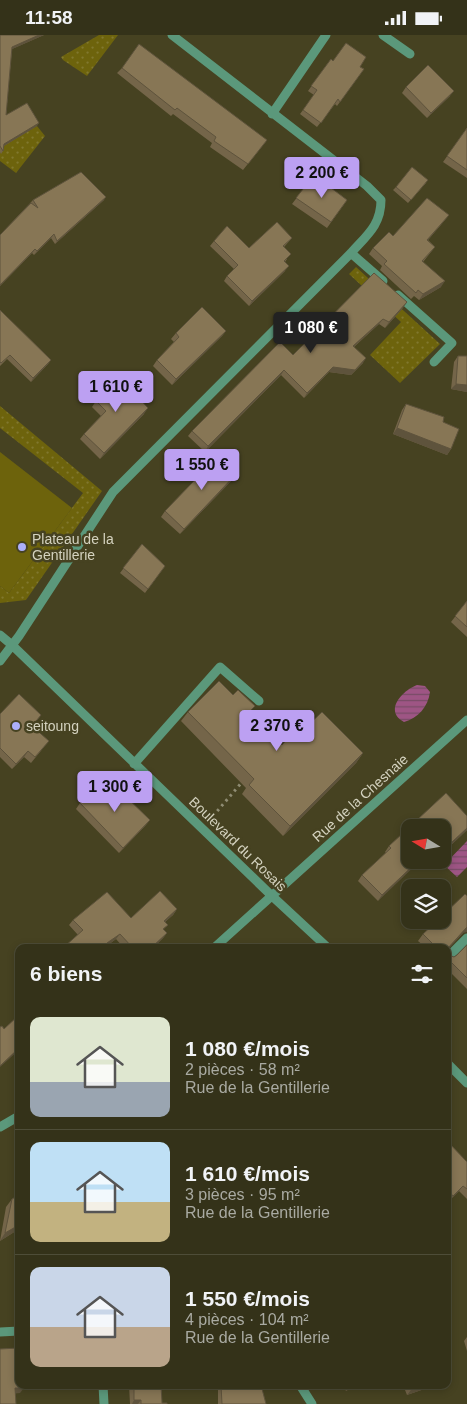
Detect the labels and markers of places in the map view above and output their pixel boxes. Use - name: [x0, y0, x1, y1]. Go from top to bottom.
- pin: 2 200 €: [276, 156, 368, 199]
- pin: 1 080 €: [265, 311, 357, 354]
- pin: 1 610 €: [70, 371, 162, 413]
- pin: 1 550 €: [156, 449, 248, 491]
- place label: Plateau de la Gentillerie: [32, 531, 114, 563]
- marker: Plateau de la Gentillerie: [16, 541, 28, 553]
- pin: 2 370 €: [231, 709, 323, 752]
- place label: seitoung: [26, 718, 79, 734]
- marker: seitoung: [10, 720, 22, 732]
- pin: 1 300 €: [69, 771, 161, 813]

